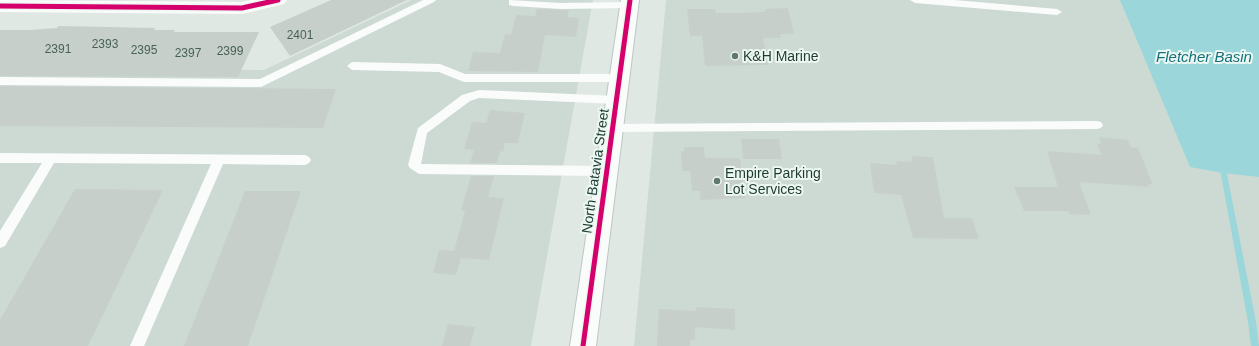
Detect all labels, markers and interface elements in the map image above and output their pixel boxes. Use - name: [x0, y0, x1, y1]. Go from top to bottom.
- house number: 2401: [287, 28, 314, 42]
- house number: 2393: [92, 37, 119, 51]
- house number: 2391: [45, 42, 72, 56]
- house number: 2395: [131, 43, 158, 57]
- house number: 2399: [217, 44, 244, 58]
- house number: 2397: [175, 46, 202, 60]
- place label: K&H Marine: [743, 48, 819, 64]
- water label: Fletcher Basin: [1156, 48, 1252, 65]
- marker: K&H Marine: [730, 51, 740, 61]
- street label: North Batavia Street: [578, 107, 612, 235]
- place label: Empire Parking Lot Services: [725, 165, 821, 197]
- marker: Empire Parking Lot Services: [712, 176, 722, 186]

